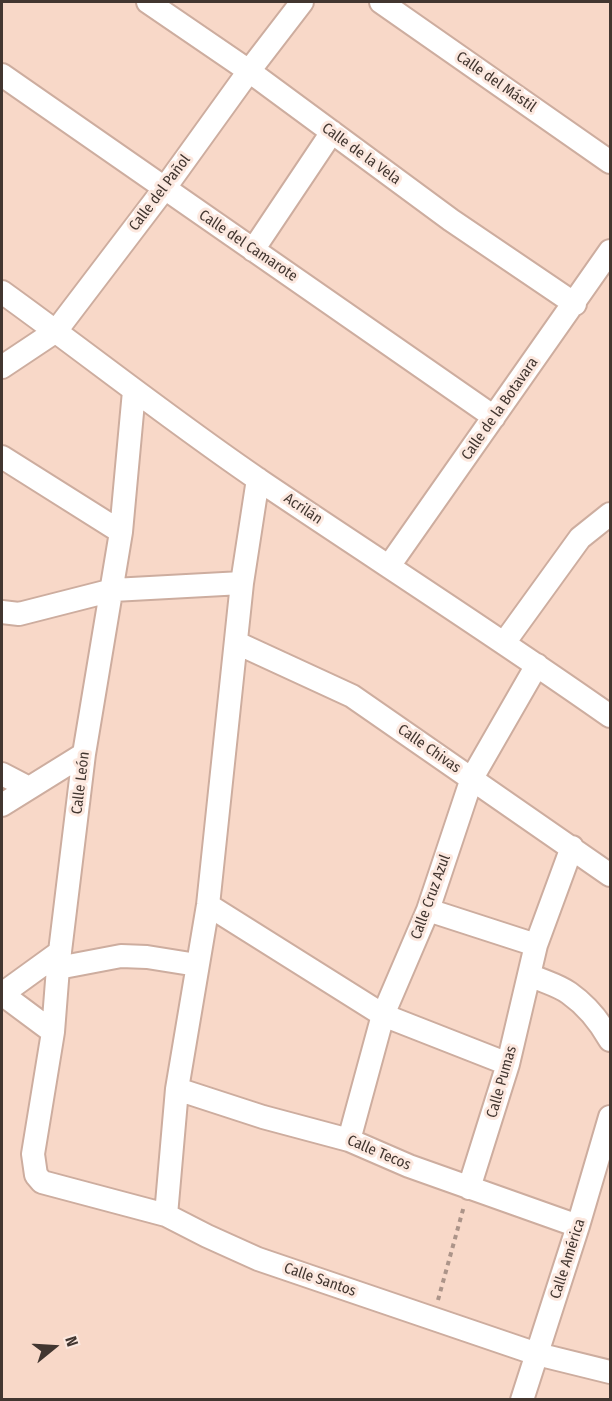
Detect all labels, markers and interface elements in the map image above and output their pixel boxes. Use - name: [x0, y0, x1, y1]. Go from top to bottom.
- street label: Calle del Mástil: [453, 48, 539, 116]
- street label: Calle de la Vela: [318, 119, 404, 189]
- street label: Calle del Pañol: [126, 151, 194, 235]
- street label: Calle del Camarote: [195, 206, 301, 286]
- street label: Calle de la Botavara: [458, 354, 542, 464]
- street label: Acrilán: [280, 490, 326, 528]
- street label: Calle Chivas: [394, 721, 464, 777]
- street label: Calle León: [68, 751, 94, 815]
- street label: Calle Cruz Azul: [407, 852, 455, 942]
- street label: Calle Pumas: [483, 1044, 521, 1120]
- street label: Calle Tecos: [344, 1132, 414, 1174]
- street label: Calle América: [547, 1217, 589, 1301]
- street label: Calle Santos: [282, 1259, 358, 1301]
- north arrow: [24, 1317, 84, 1377]
- text: N: [61, 1334, 82, 1349]

